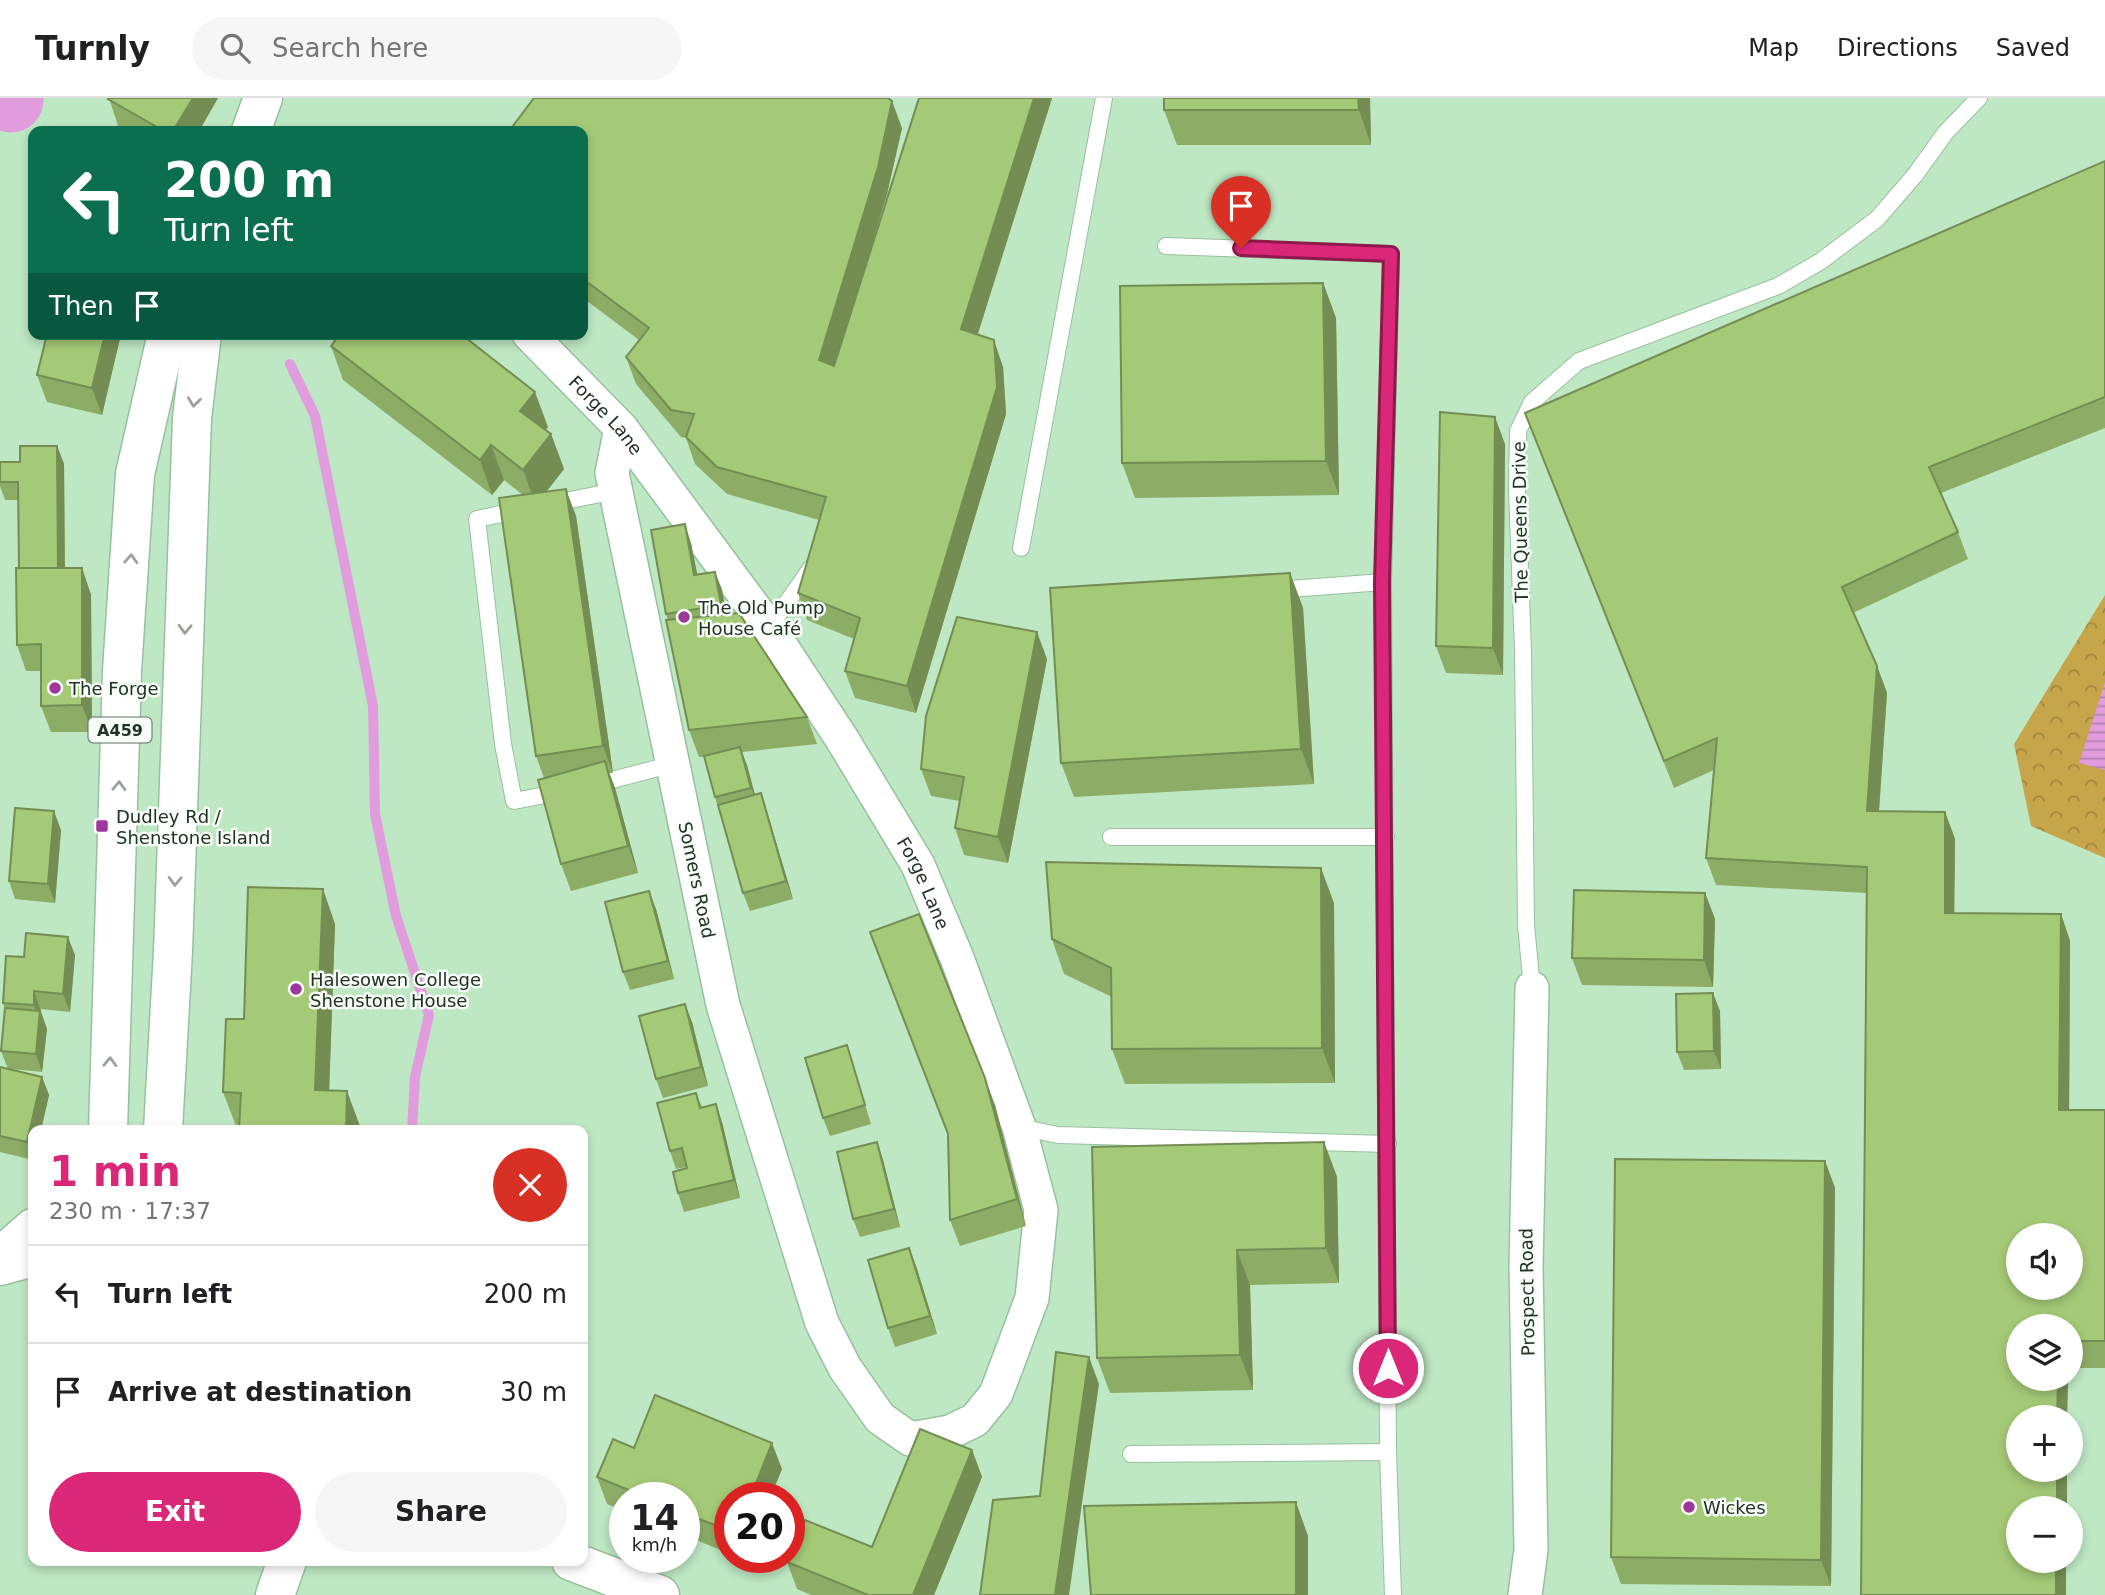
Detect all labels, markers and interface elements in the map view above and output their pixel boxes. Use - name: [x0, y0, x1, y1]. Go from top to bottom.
- search box: [192, 17, 682, 80]
- text: Turnly: [35, 29, 150, 68]
- icon: search: [216, 29, 254, 67]
- text: Search here: [272, 33, 428, 63]
- text: Map: [1748, 34, 1799, 62]
- text: Directions: [1837, 34, 1958, 62]
- text: Saved: [1996, 34, 2070, 62]
- text: 200 m: [164, 152, 334, 209]
- icon: left: [49, 154, 140, 245]
- pin: [1211, 176, 1271, 248]
- icon: arrive: [1222, 187, 1260, 225]
- text: Turn left: [164, 211, 294, 249]
- icon: arrive: [128, 287, 166, 325]
- text: Then: [49, 291, 114, 321]
- street label: Forge Lane: [565, 371, 647, 459]
- one-way arrow: [186, 396, 201, 408]
- street label: The Queens Drive: [1508, 441, 1532, 604]
- one-way arrow: [123, 553, 138, 564]
- place label: The Old Pump House Café: [697, 597, 824, 639]
- marker: The Old Pump House Café: [676, 609, 692, 625]
- one-way arrow: [177, 624, 192, 635]
- place label: The Forge: [68, 678, 159, 699]
- marker: The Forge: [47, 680, 63, 696]
- road number: A459: [88, 718, 152, 743]
- one-way arrow: [111, 780, 126, 791]
- place label: Dudley Rd / Shenstone Island: [116, 806, 271, 848]
- marker: Dudley Rd / Shenstone Island: [94, 818, 110, 834]
- street label: Somers Road: [674, 820, 720, 940]
- street label: Forge Lane: [893, 833, 954, 932]
- one-way arrow: [168, 876, 183, 887]
- place label: Halesowen College Shenstone House: [310, 969, 481, 1011]
- marker: Halesowen College Shenstone House: [288, 981, 304, 997]
- one-way arrow: [102, 1057, 117, 1068]
- text: 1 min: [49, 1147, 181, 1196]
- button: close: [493, 1148, 567, 1222]
- text: 230 m · 17:37: [49, 1198, 211, 1224]
- map controls: [2006, 1223, 2083, 1573]
- button: sound: [2006, 1223, 2083, 1300]
- street label: Prospect Road: [1515, 1228, 1539, 1356]
- icon: left: [49, 1275, 87, 1313]
- text: Turn left: [108, 1279, 232, 1309]
- text: 200 m: [484, 1279, 567, 1309]
- button: layers: [2006, 1314, 2083, 1391]
- position arrow: [1351, 1331, 1425, 1405]
- icon: arrive: [49, 1373, 87, 1411]
- text: Arrive at destination: [108, 1377, 412, 1407]
- text: 30 m: [500, 1377, 567, 1407]
- button: +: [2006, 1405, 2083, 1482]
- button: Exit: [49, 1472, 301, 1552]
- button: Share: [315, 1472, 567, 1552]
- speed limit sign: 20: [714, 1482, 805, 1573]
- button: −: [2006, 1496, 2083, 1573]
- place label: Wickes: [1703, 1497, 1766, 1518]
- text: 14: [630, 1498, 679, 1538]
- marker: Wickes: [1681, 1499, 1697, 1515]
- text: km/h: [632, 1534, 677, 1555]

